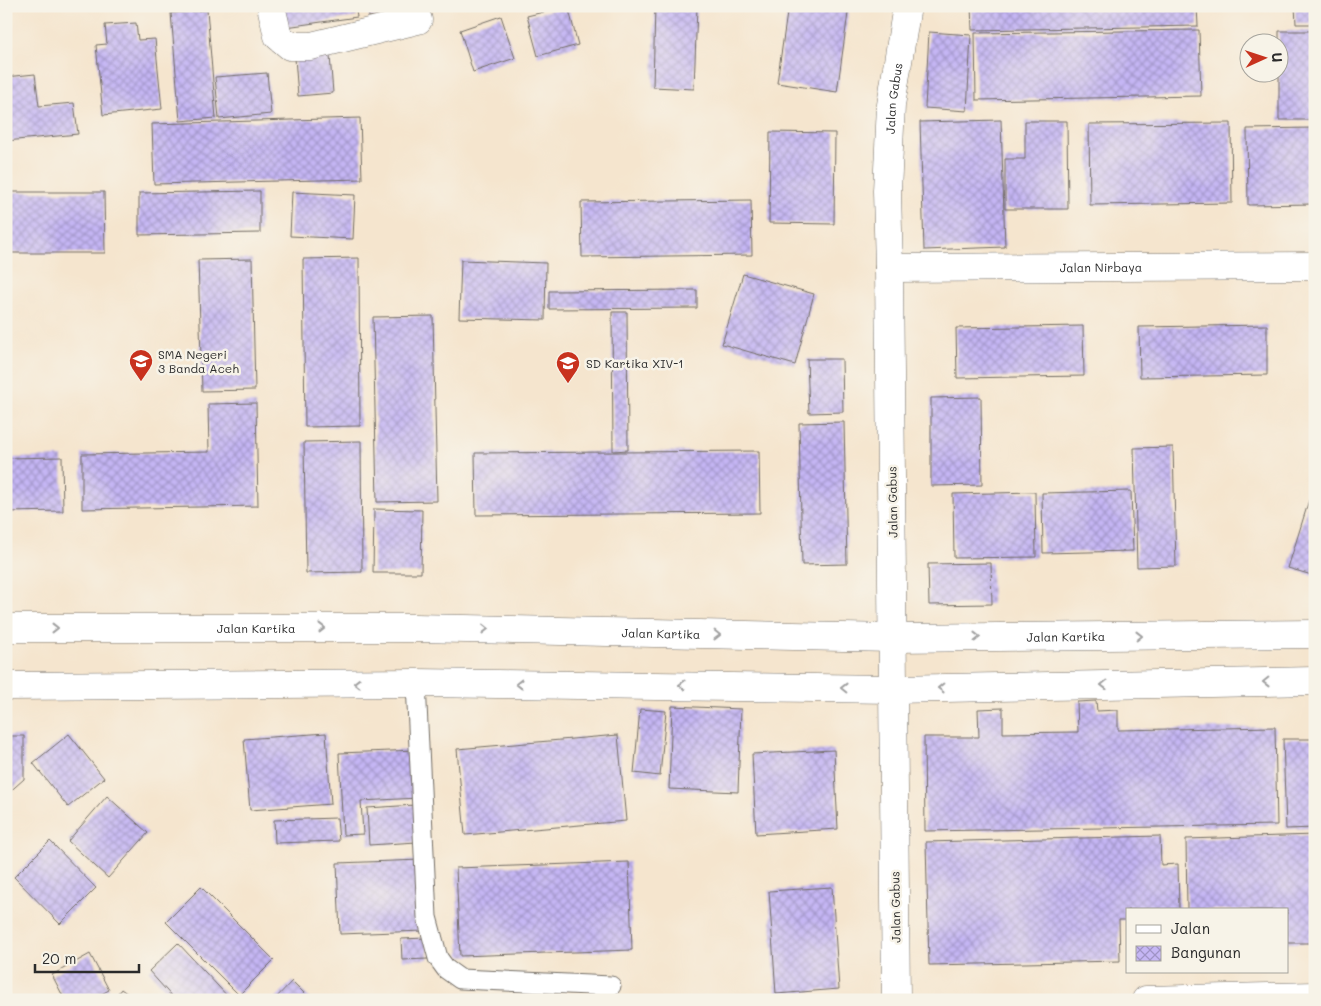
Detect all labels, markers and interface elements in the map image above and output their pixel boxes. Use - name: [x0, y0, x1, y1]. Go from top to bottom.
- north arrow: [1238, 32, 1288, 82]
- text: U: [1268, 52, 1287, 63]
- street label: Jalan Gabus: [882, 61, 906, 134]
- street label: Jalan Nirbaya: [1060, 259, 1142, 275]
- place label: SMA Negeri 3 Banda Aceh: [158, 346, 239, 376]
- school or university icon: SMA Negeri 3 Banda Aceh: [128, 348, 154, 382]
- school or university icon: SD Kartika XIV-1: [555, 350, 581, 384]
- place label: SD Kartika XIV-1: [586, 355, 684, 371]
- street label: Jalan Gabus: [883, 466, 901, 538]
- street label: Jalan Kartika: [217, 620, 295, 636]
- one-way arrow: [52, 623, 59, 633]
- one-way arrow: [319, 623, 327, 633]
- one-way arrow: [481, 624, 489, 635]
- street label: Jalan Kartika: [621, 624, 700, 642]
- street label: Jalan Kartika: [1026, 628, 1105, 645]
- one-way arrow: [714, 629, 722, 640]
- one-way arrow: [1136, 631, 1144, 641]
- one-way arrow: [973, 632, 981, 643]
- one-way arrow: [1262, 677, 1270, 687]
- one-way arrow: [353, 678, 361, 689]
- one-way arrow: [515, 679, 523, 689]
- one-way arrow: [678, 680, 686, 691]
- one-way arrow: [1099, 680, 1107, 690]
- one-way arrow: [840, 683, 848, 693]
- one-way arrow: [937, 683, 944, 693]
- street label: Jalan Gabus: [886, 871, 904, 943]
- legend: [1126, 908, 1288, 974]
- text: Jalan: [1171, 918, 1210, 938]
- scale bar: [35, 941, 139, 973]
- text: Bangunan: [1171, 942, 1241, 962]
- text: 20 m: [42, 948, 76, 968]

